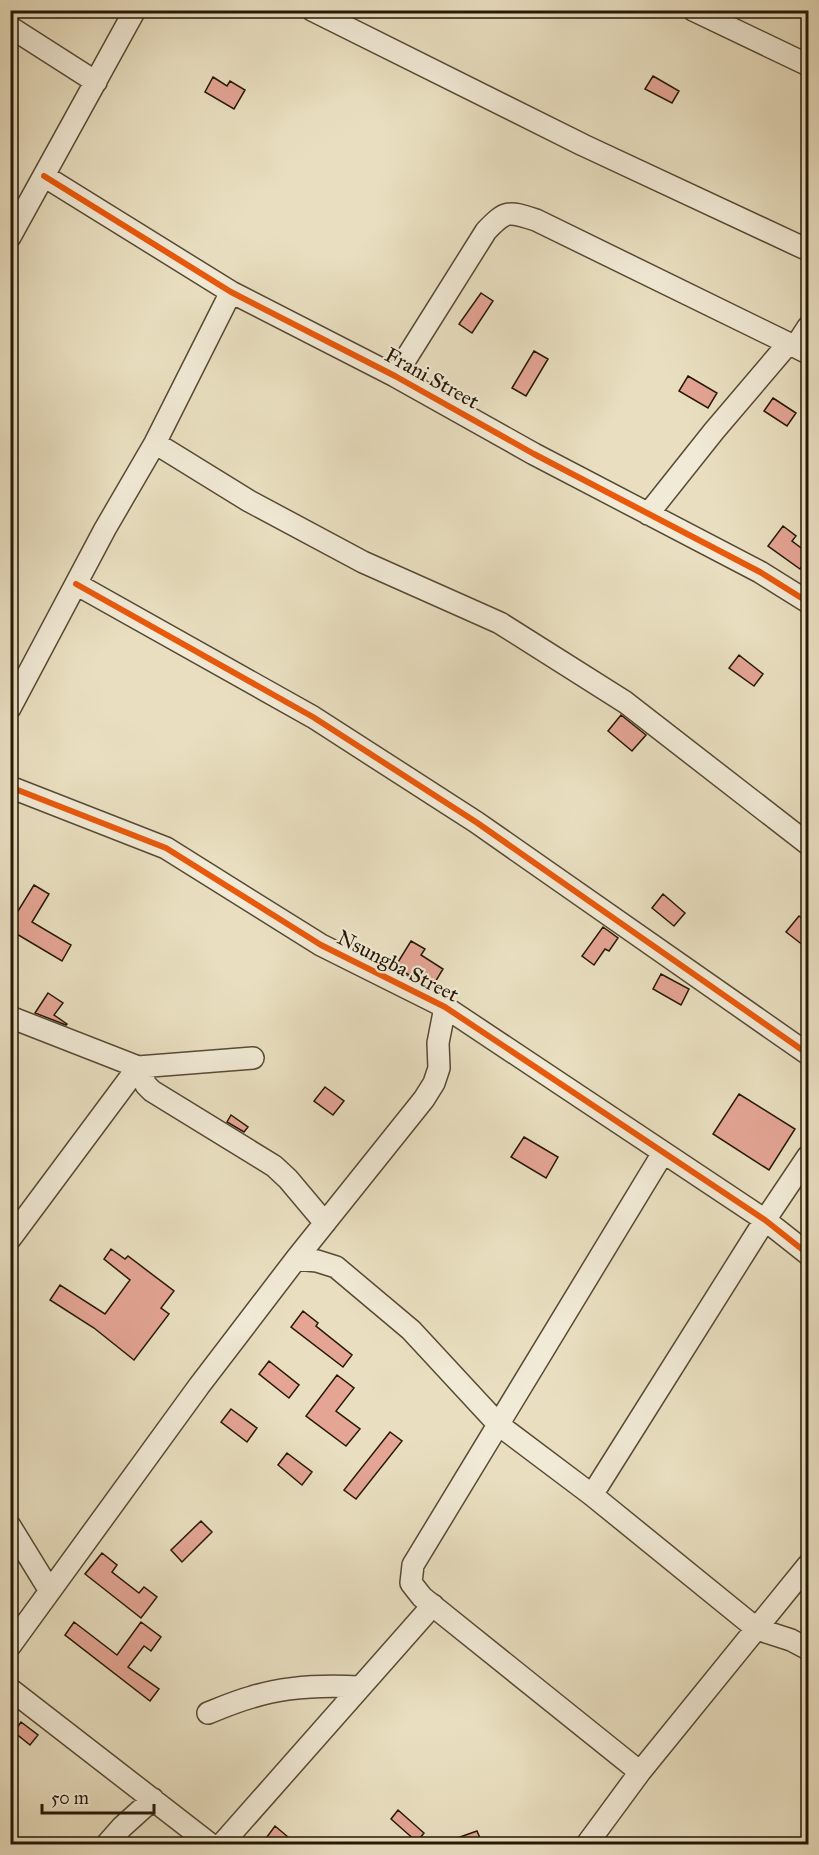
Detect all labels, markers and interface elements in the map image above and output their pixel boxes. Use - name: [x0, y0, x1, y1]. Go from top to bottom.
- street label: Frani Street: [380, 341, 484, 415]
- street label: Nsungba Street: [333, 924, 464, 1008]
- scale bar: [42, 1777, 154, 1815]
- text: 50 m: [51, 1787, 89, 1809]

